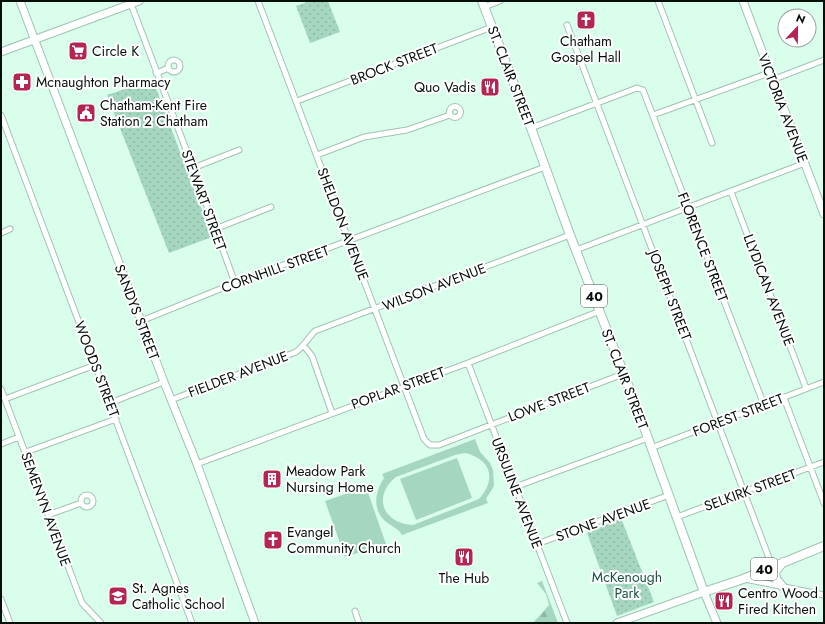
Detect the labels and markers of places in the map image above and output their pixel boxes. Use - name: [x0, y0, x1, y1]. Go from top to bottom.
- church icon: Chatham Gospel Hall: [575, 9, 597, 31]
- place label: Chatham Gospel Hall: [551, 31, 621, 67]
- supermarket icon: Circle K: [67, 40, 89, 62]
- place label: Circle K: [92, 41, 139, 61]
- pharmacy icon: Mcnaughton Pharmacy: [11, 71, 33, 93]
- place label: Mcnaughton Pharmacy: [36, 72, 171, 92]
- restaurant icon: Quo Vadis: [479, 76, 501, 98]
- place label: Quo Vadis: [414, 77, 476, 97]
- place label: Chatham-Kent Fire Station 2 Chatham: [100, 95, 208, 131]
- public building icon: Chatham-Kent Fire Station 2 Chatham: [75, 102, 97, 124]
- place label: Meadow Park Nursing Home: [286, 461, 374, 497]
- building icon: Meadow Park Nursing Home: [261, 468, 283, 490]
- place label: Evangel Community Church: [287, 522, 401, 558]
- church icon: Evangel Community Church: [262, 529, 284, 551]
- restaurant icon: The Hub: [453, 546, 475, 568]
- place label: The Hub: [439, 568, 489, 588]
- place label: St. Agnes Catholic School: [132, 578, 225, 614]
- place label: Centro Wood Fired Kitchen: [738, 583, 818, 619]
- school or university icon: St. Agnes Catholic School: [107, 585, 129, 607]
- restaurant icon: Centro Wood Fired Kitchen: [713, 590, 735, 612]

